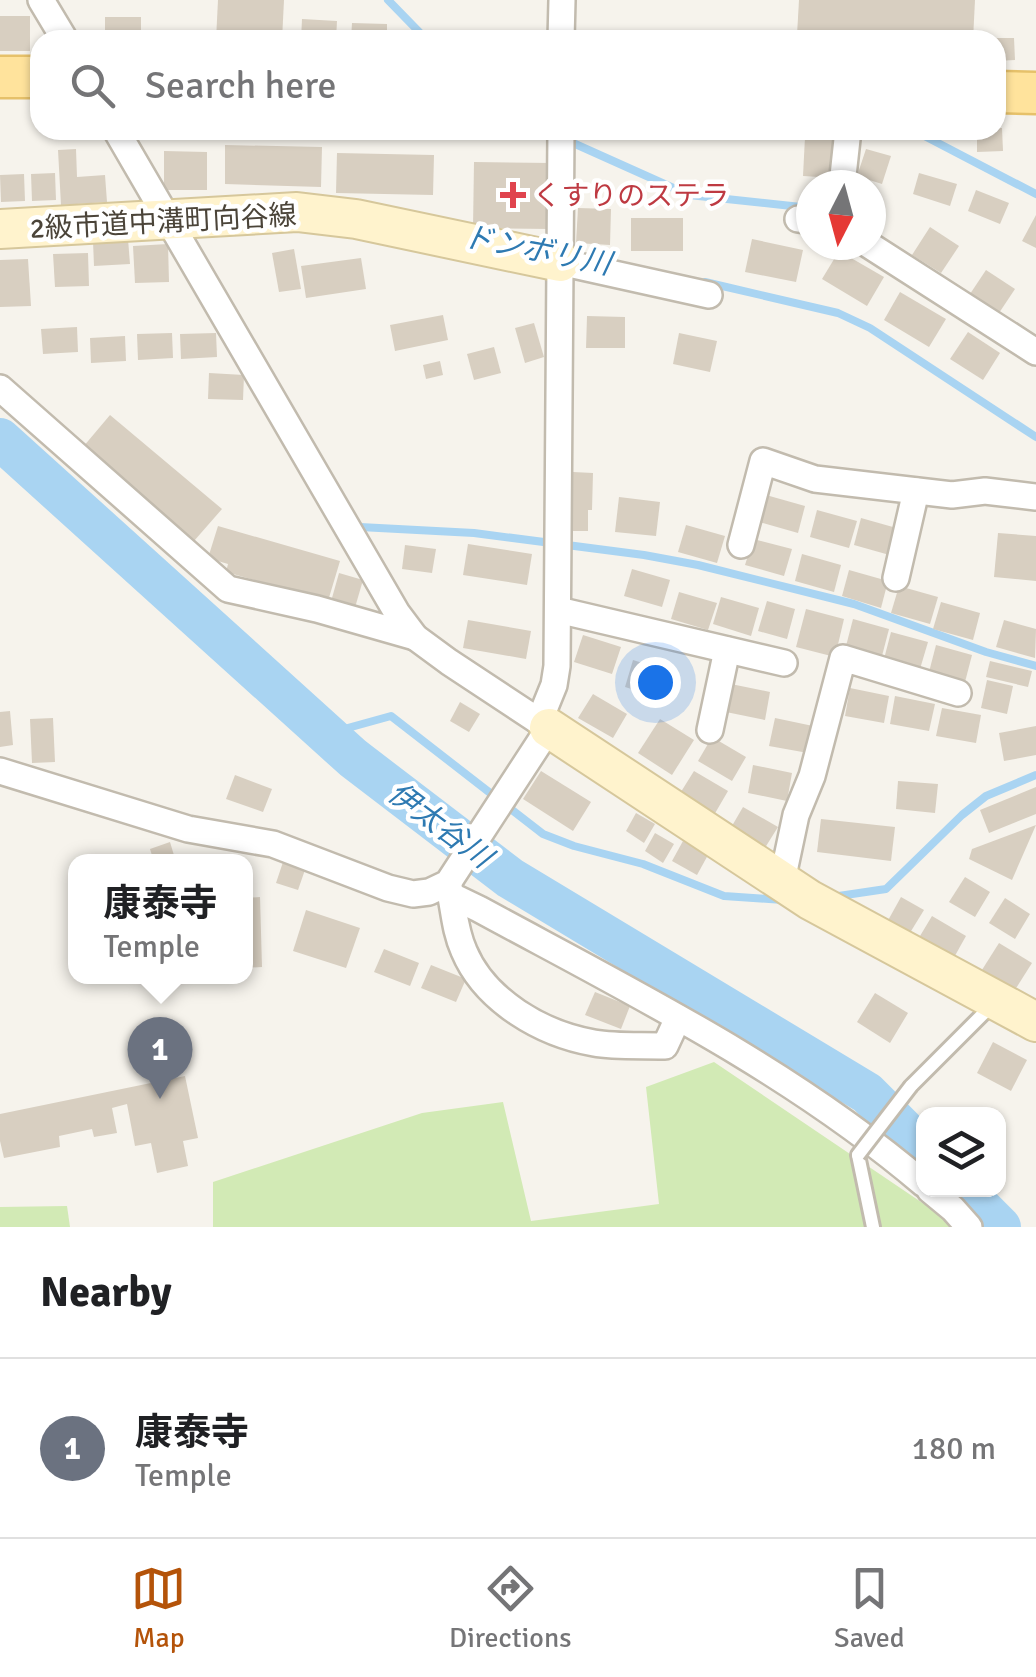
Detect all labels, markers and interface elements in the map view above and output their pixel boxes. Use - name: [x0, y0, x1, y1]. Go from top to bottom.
- search box: [30, 30, 1006, 140]
- icon: search: [65, 58, 120, 113]
- text: Search here: [145, 62, 337, 109]
- north arrow: [796, 170, 886, 260]
- place label: くすりのステラ: [533, 179, 729, 213]
- marker: くすりのステラ: [502, 184, 524, 206]
- street label: 2級市道中溝町向谷線: [29, 198, 297, 246]
- water label: ドンボリ川: [460, 218, 617, 284]
- your location: [630, 657, 681, 708]
- water label: 伊太谷川: [381, 775, 501, 878]
- popup: [68, 854, 253, 984]
- text: 康泰寺: [103, 880, 218, 927]
- text: Temple: [103, 927, 200, 966]
- pin: 1: [128, 1016, 192, 1099]
- map controls: [916, 1107, 1006, 1197]
- button: layers: [916, 1107, 1006, 1197]
- text: Nearby: [40, 1267, 172, 1318]
- text: 康泰寺: [135, 1409, 249, 1456]
- text: 1: [64, 1429, 81, 1468]
- text: 180 m: [912, 1429, 996, 1468]
- text: Temple: [135, 1456, 232, 1495]
- tab: Map: [131, 1561, 186, 1655]
- tab: Directions: [449, 1561, 571, 1655]
- tab: Saved: [834, 1561, 905, 1655]

